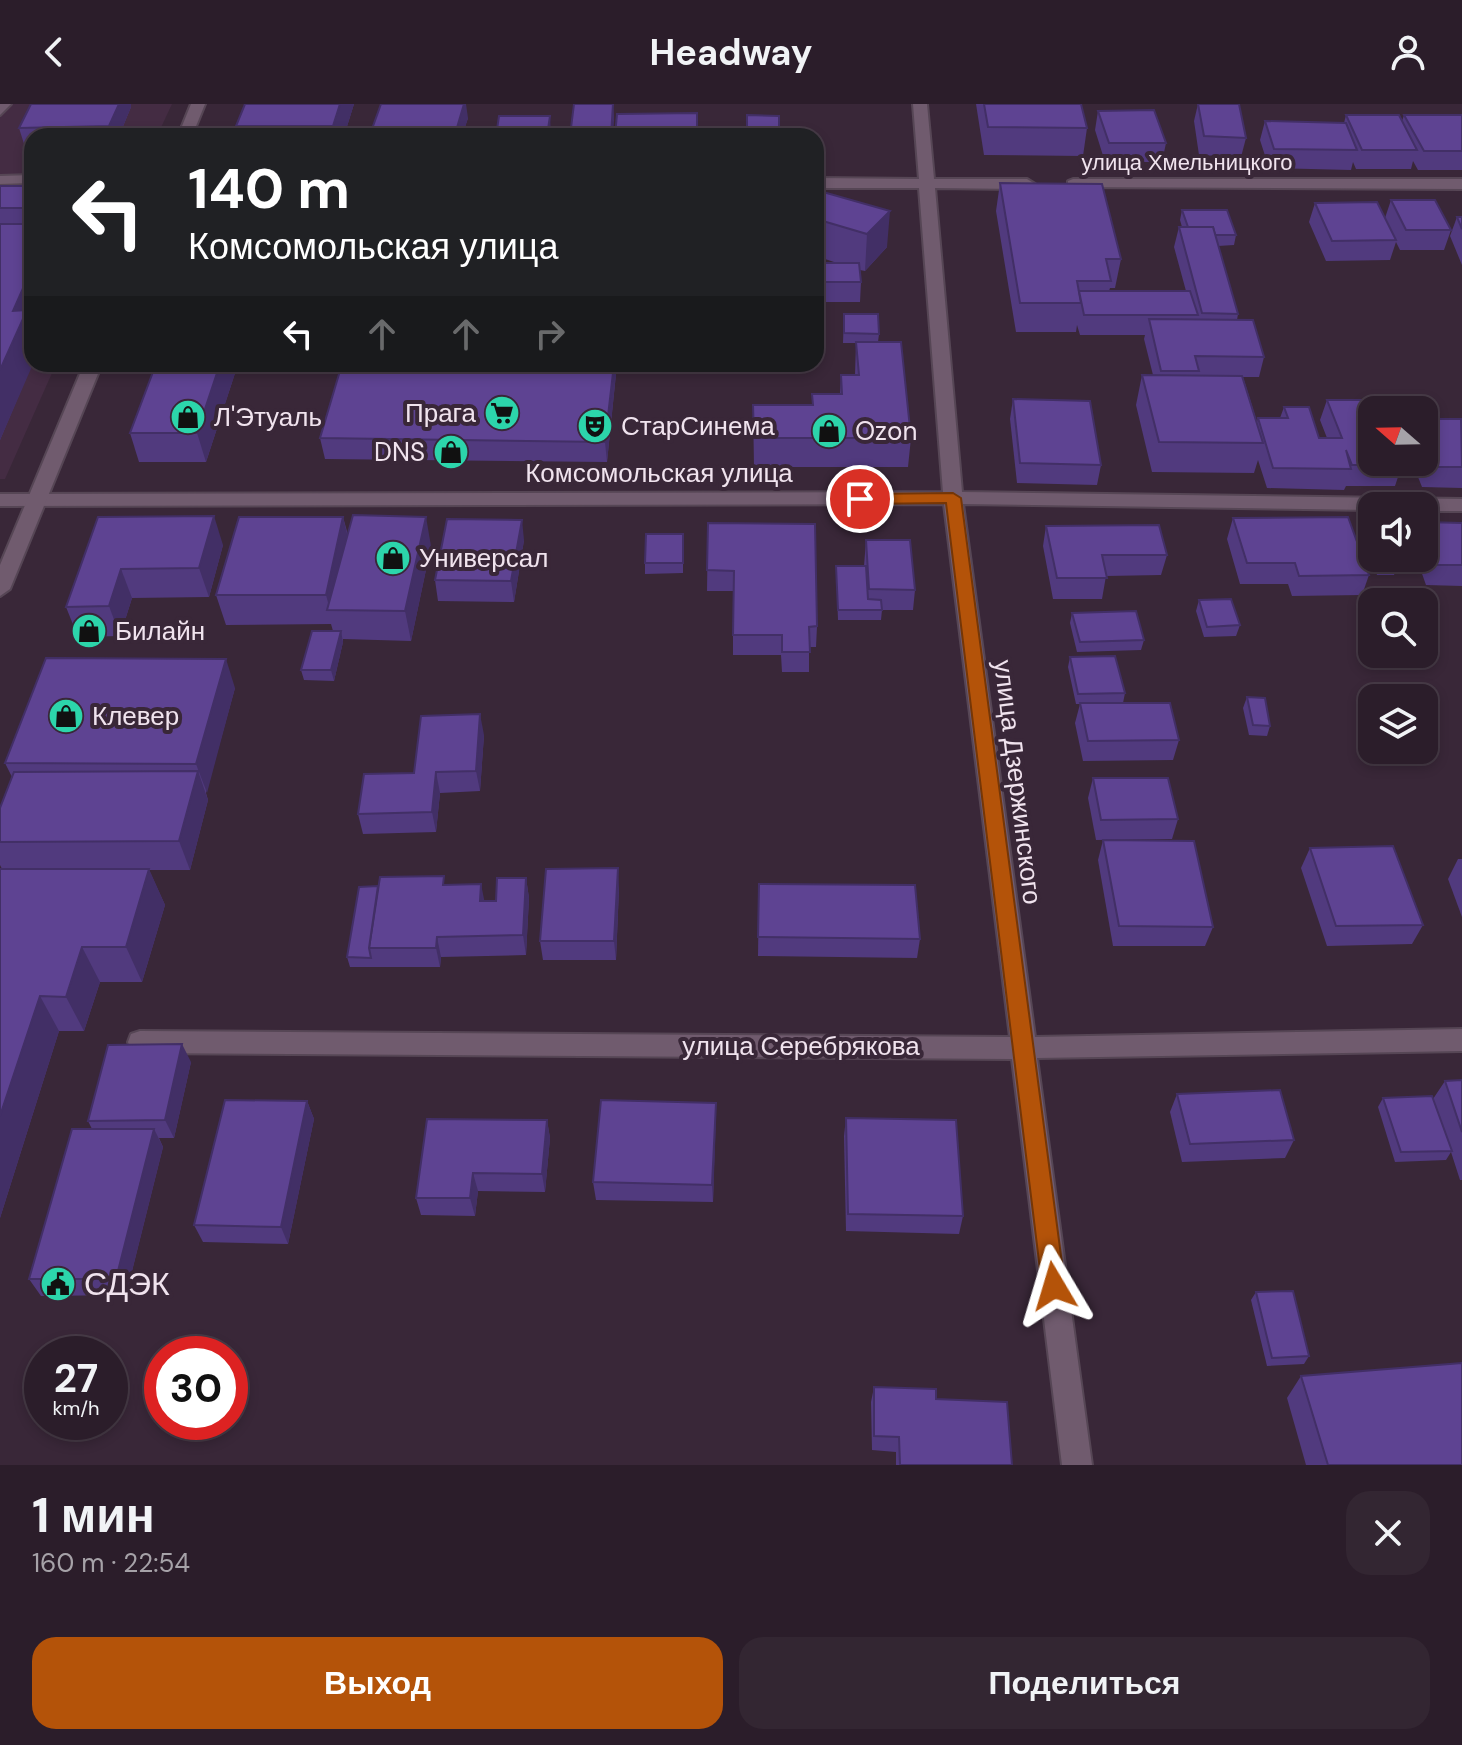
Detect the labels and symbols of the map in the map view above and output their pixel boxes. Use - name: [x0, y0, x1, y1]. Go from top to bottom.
- street label: улица Хмельницкого: [1082, 148, 1292, 177]
- supermarket icon: Прага: [483, 394, 521, 432]
- place label: Прага: [405, 396, 477, 430]
- north arrow: [1358, 396, 1438, 476]
- shop icon: Л'Этуаль: [169, 398, 207, 436]
- place label: Л'Этуаль: [214, 400, 322, 434]
- theatre icon: СтарСинема: [576, 407, 614, 445]
- place label: СтарСинема: [621, 409, 775, 443]
- shop icon: Ozon: [810, 412, 848, 450]
- place label: Ozon: [855, 414, 917, 448]
- shop icon: DNS: [432, 433, 470, 471]
- place label: DNS: [374, 435, 425, 469]
- street label: Комсомольская улица: [525, 456, 793, 490]
- pin: [826, 465, 894, 533]
- shop icon: Универсал: [374, 539, 412, 577]
- place label: Универсал: [419, 541, 548, 575]
- shop icon: Билайн: [70, 612, 108, 650]
- place label: Билайн: [115, 614, 205, 648]
- street label: улица Дзержинского: [986, 658, 1050, 906]
- shop icon: Клевер: [47, 697, 85, 735]
- place label: Клевер: [92, 699, 179, 733]
- street label: улица Серебрякова: [682, 1029, 920, 1063]
- position arrow: [1012, 1244, 1096, 1328]
- place label: СДЭК: [84, 1263, 170, 1305]
- public building icon: СДЭК: [39, 1265, 77, 1303]
- speed limit sign: 30: [144, 1336, 248, 1440]

